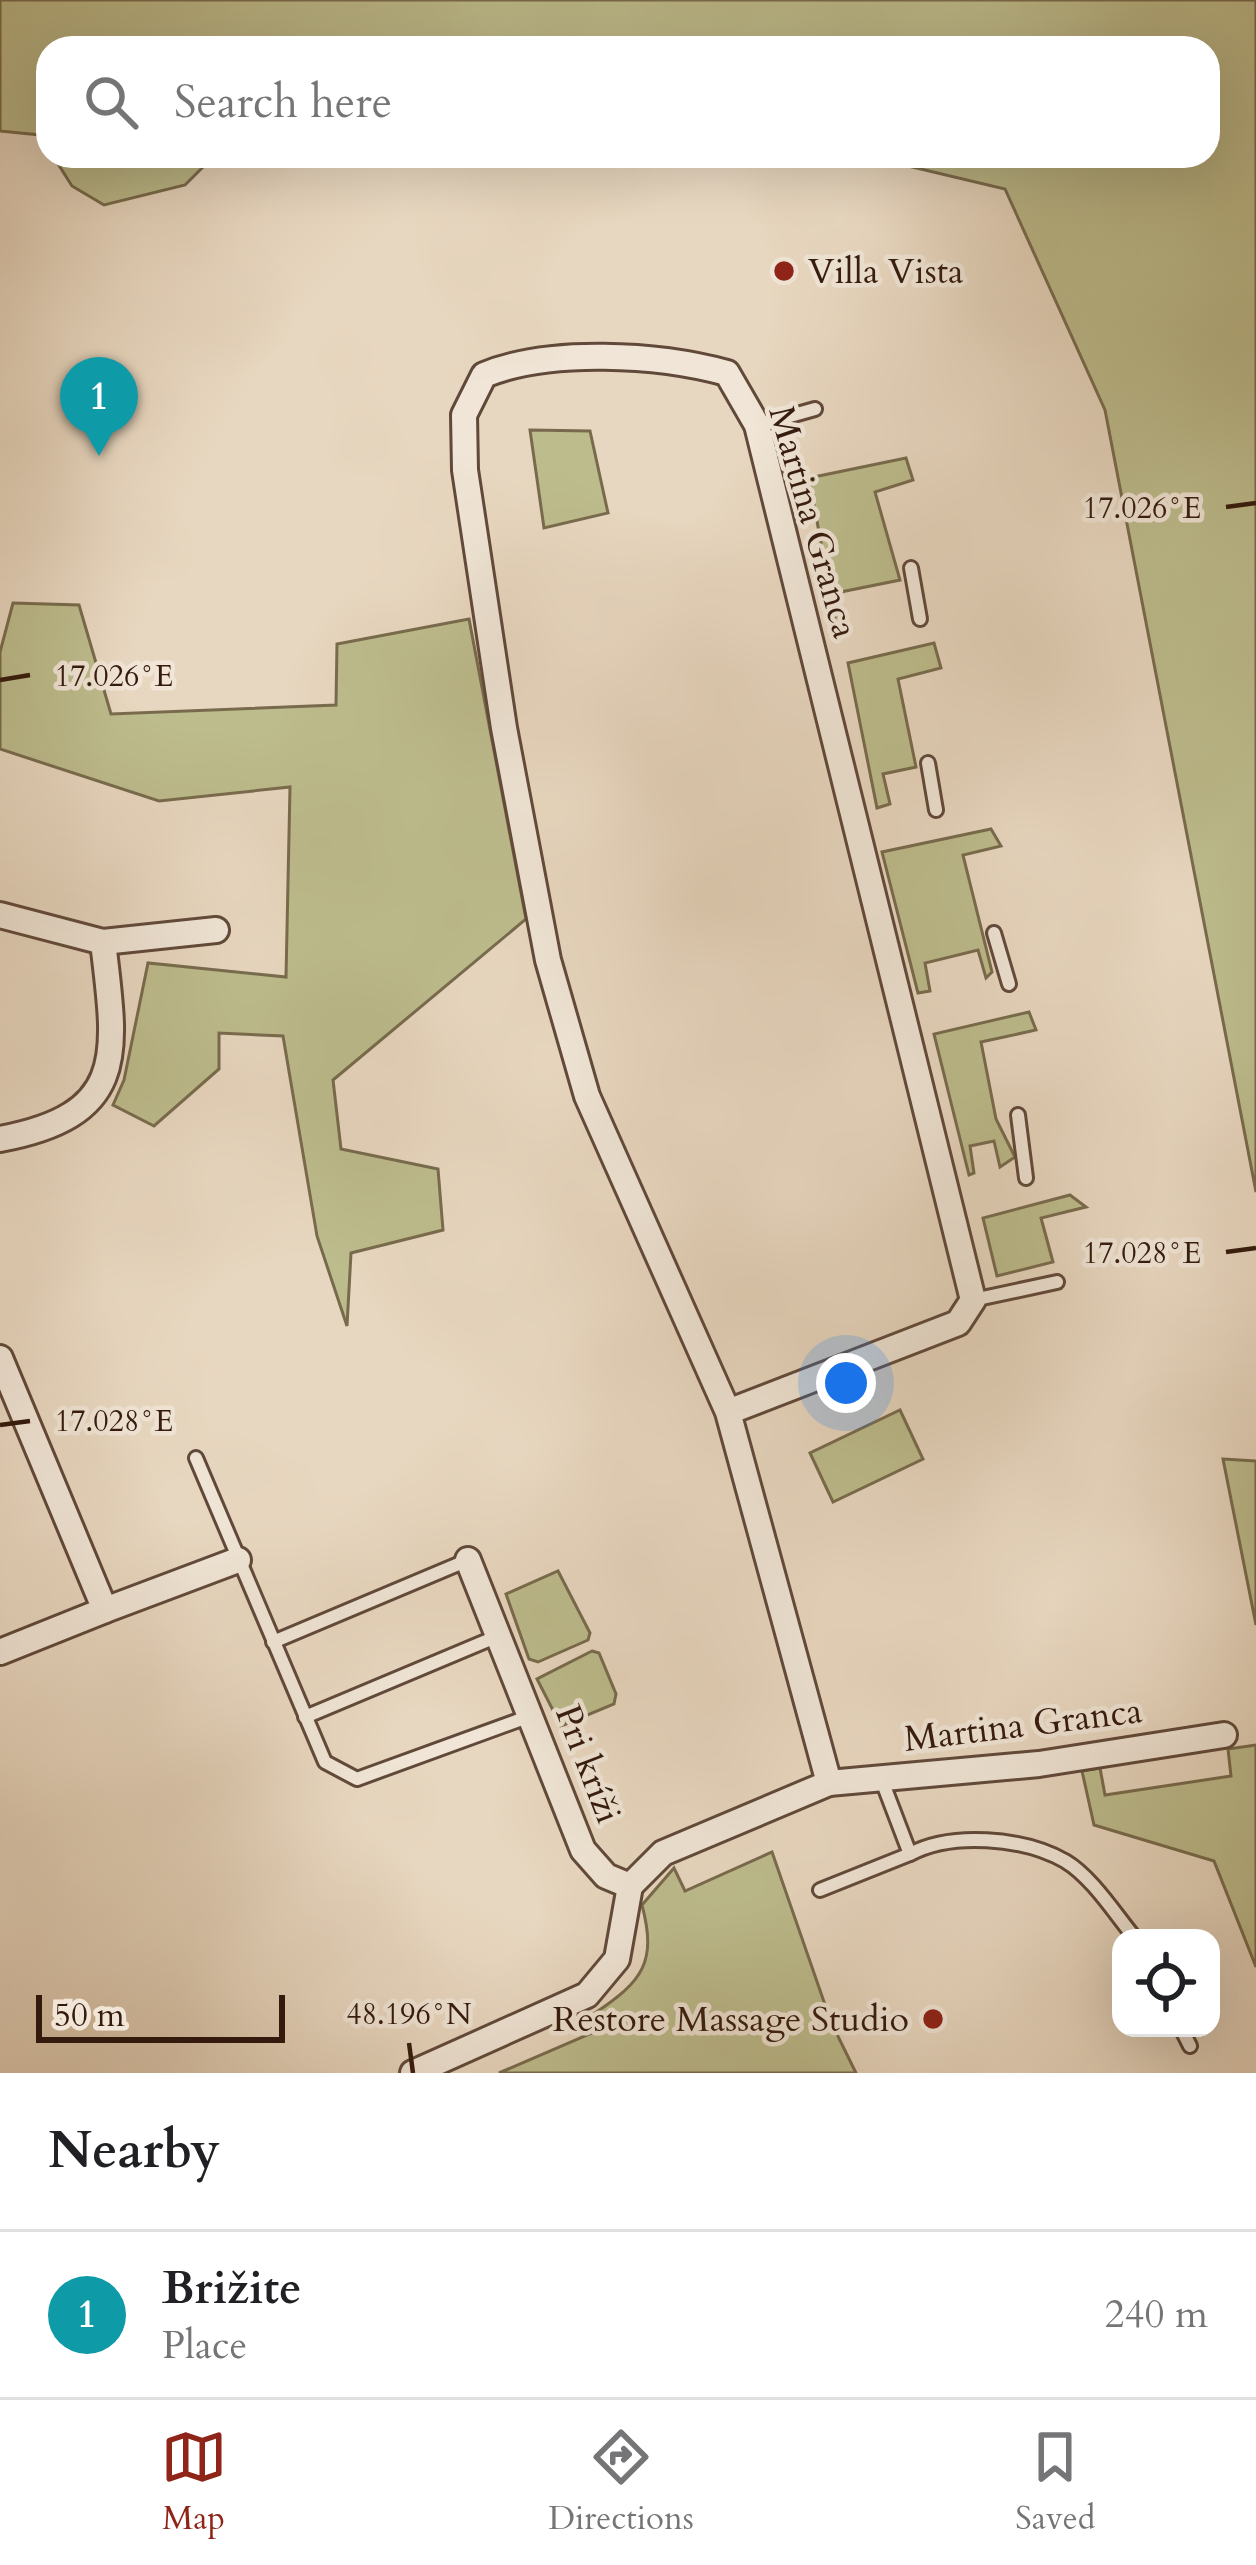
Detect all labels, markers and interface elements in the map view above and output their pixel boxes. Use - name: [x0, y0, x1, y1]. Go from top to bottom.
- search box: [36, 36, 1220, 168]
- icon: search: [78, 69, 144, 135]
- text: Search here: [174, 72, 392, 133]
- place label: Villa Vista: [808, 247, 964, 296]
- marker: Villa Vista: [771, 258, 797, 284]
- pin: 1: [60, 357, 138, 456]
- street label: Martina Granca: [756, 400, 870, 644]
- text: 17.026°E: [1083, 488, 1201, 529]
- text: 17.026°E: [55, 656, 173, 697]
- text: 17.028°E: [1083, 1233, 1201, 1274]
- your location: [816, 1353, 876, 1413]
- text: 17.028°E: [55, 1401, 173, 1442]
- street label: Martina Granca: [901, 1686, 1145, 1764]
- street label: Pri kríži: [543, 1698, 633, 1830]
- map controls: [1112, 1929, 1220, 2037]
- button: locate: [1112, 1929, 1220, 2037]
- scale bar: [36, 1989, 285, 2042]
- text: 50 m: [54, 1993, 125, 2038]
- text: 48.196°N: [346, 1994, 472, 2035]
- place label: Restore Massage Studio: [552, 1995, 909, 2044]
- marker: Restore Massage Studio: [920, 2006, 946, 2032]
- text: Nearby: [48, 2116, 220, 2186]
- text: Brižite: [162, 2258, 301, 2319]
- text: 1: [77, 2288, 97, 2341]
- text: 240 m: [1105, 2288, 1208, 2341]
- text: Place: [162, 2319, 247, 2372]
- tab: Map: [161, 2424, 227, 2541]
- tab: Directions: [548, 2424, 694, 2541]
- tab: Saved: [1015, 2424, 1095, 2541]

